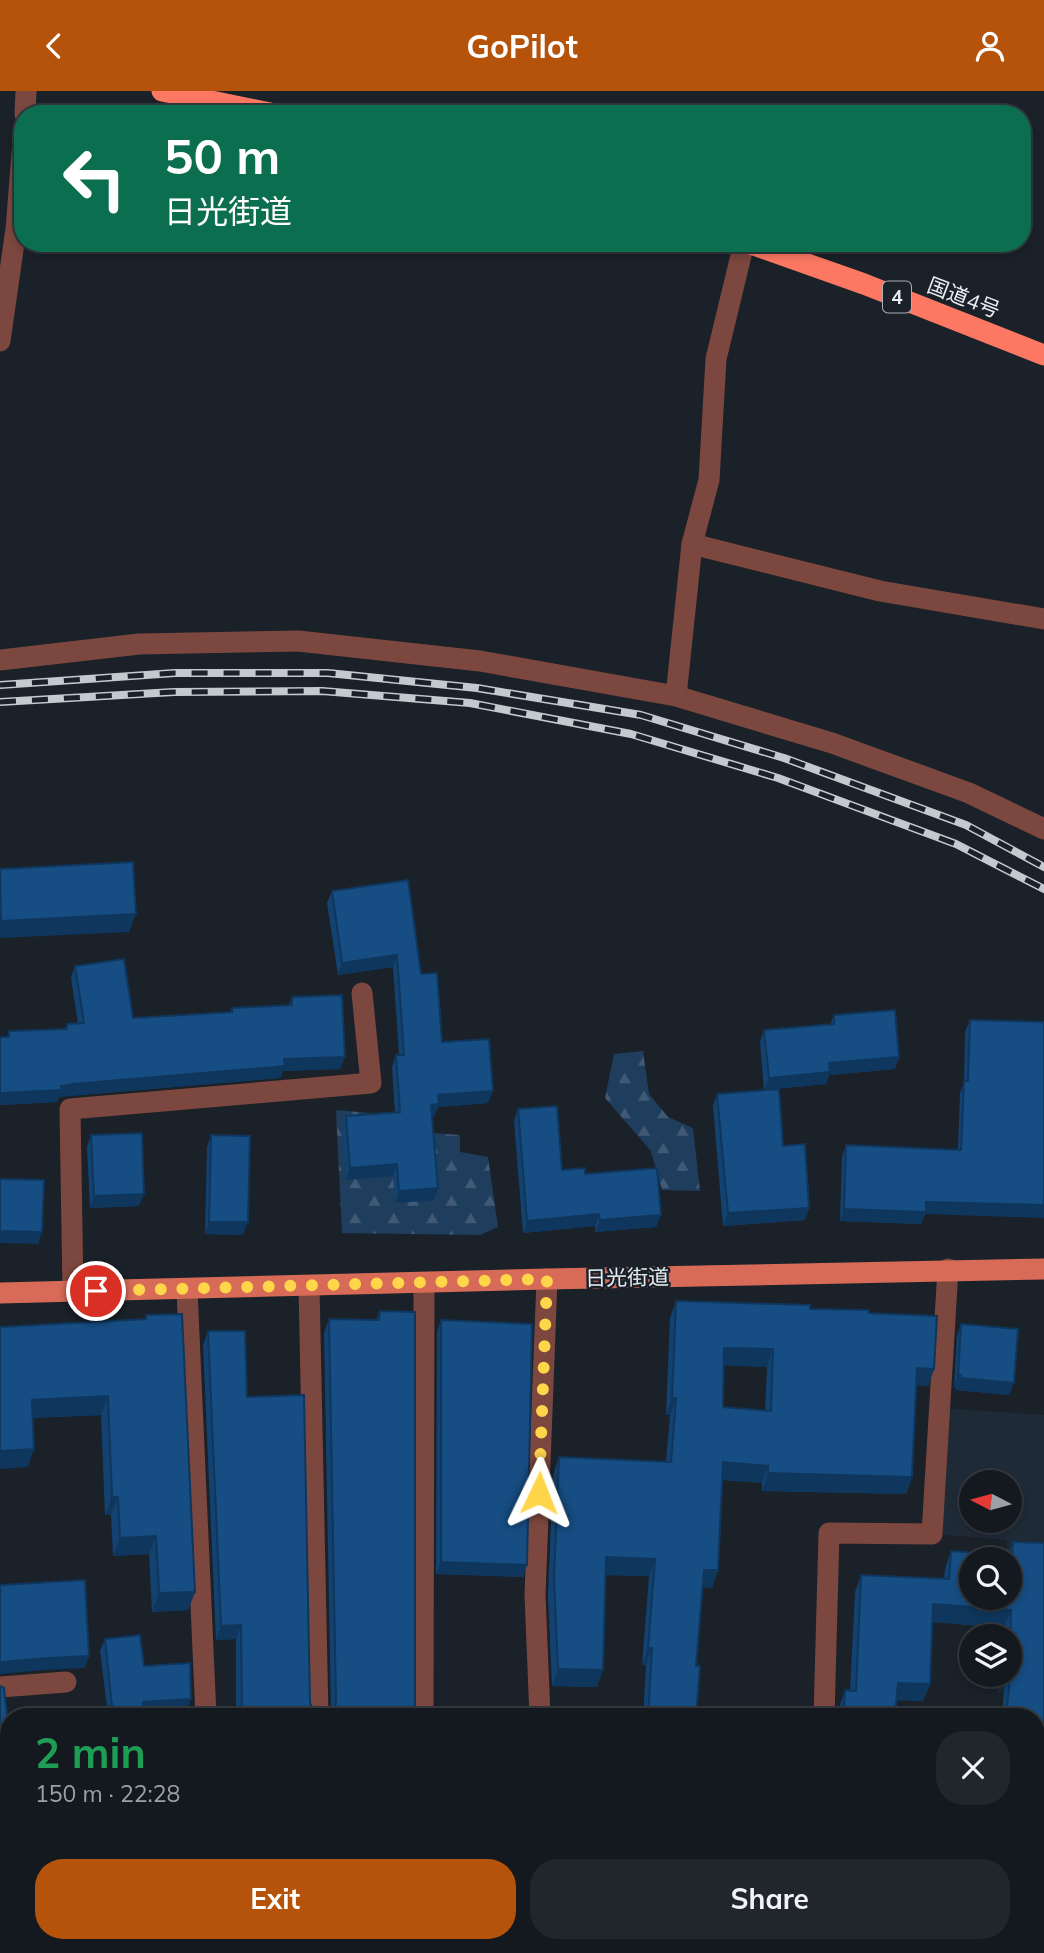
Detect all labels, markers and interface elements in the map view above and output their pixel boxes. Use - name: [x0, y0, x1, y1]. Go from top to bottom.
- text: GoPilot: [466, 26, 578, 66]
- icon: back: [35, 27, 73, 65]
- icon: person: [971, 27, 1009, 65]
- text: 50 m: [164, 125, 280, 186]
- icon: left: [49, 133, 140, 224]
- text: 日光街道: [164, 191, 292, 231]
- street label: 国道4号: [924, 271, 1004, 323]
- road number: 4: [883, 281, 911, 313]
- pin: [66, 1261, 126, 1321]
- street label: 日光街道: [585, 1263, 669, 1291]
- icon: arrive: [77, 1272, 115, 1310]
- position arrow: [502, 1456, 576, 1530]
- north arrow: [959, 1470, 1022, 1533]
- map controls: [959, 1470, 1022, 1687]
- button: search: [959, 1547, 1022, 1610]
- button: layers: [959, 1624, 1022, 1687]
- text: 2 min: [35, 1726, 146, 1779]
- button: close: [936, 1731, 1010, 1805]
- text: 150 m · 22:28: [35, 1779, 180, 1808]
- button: Exit: [35, 1859, 516, 1939]
- button: Share: [530, 1859, 1010, 1939]

